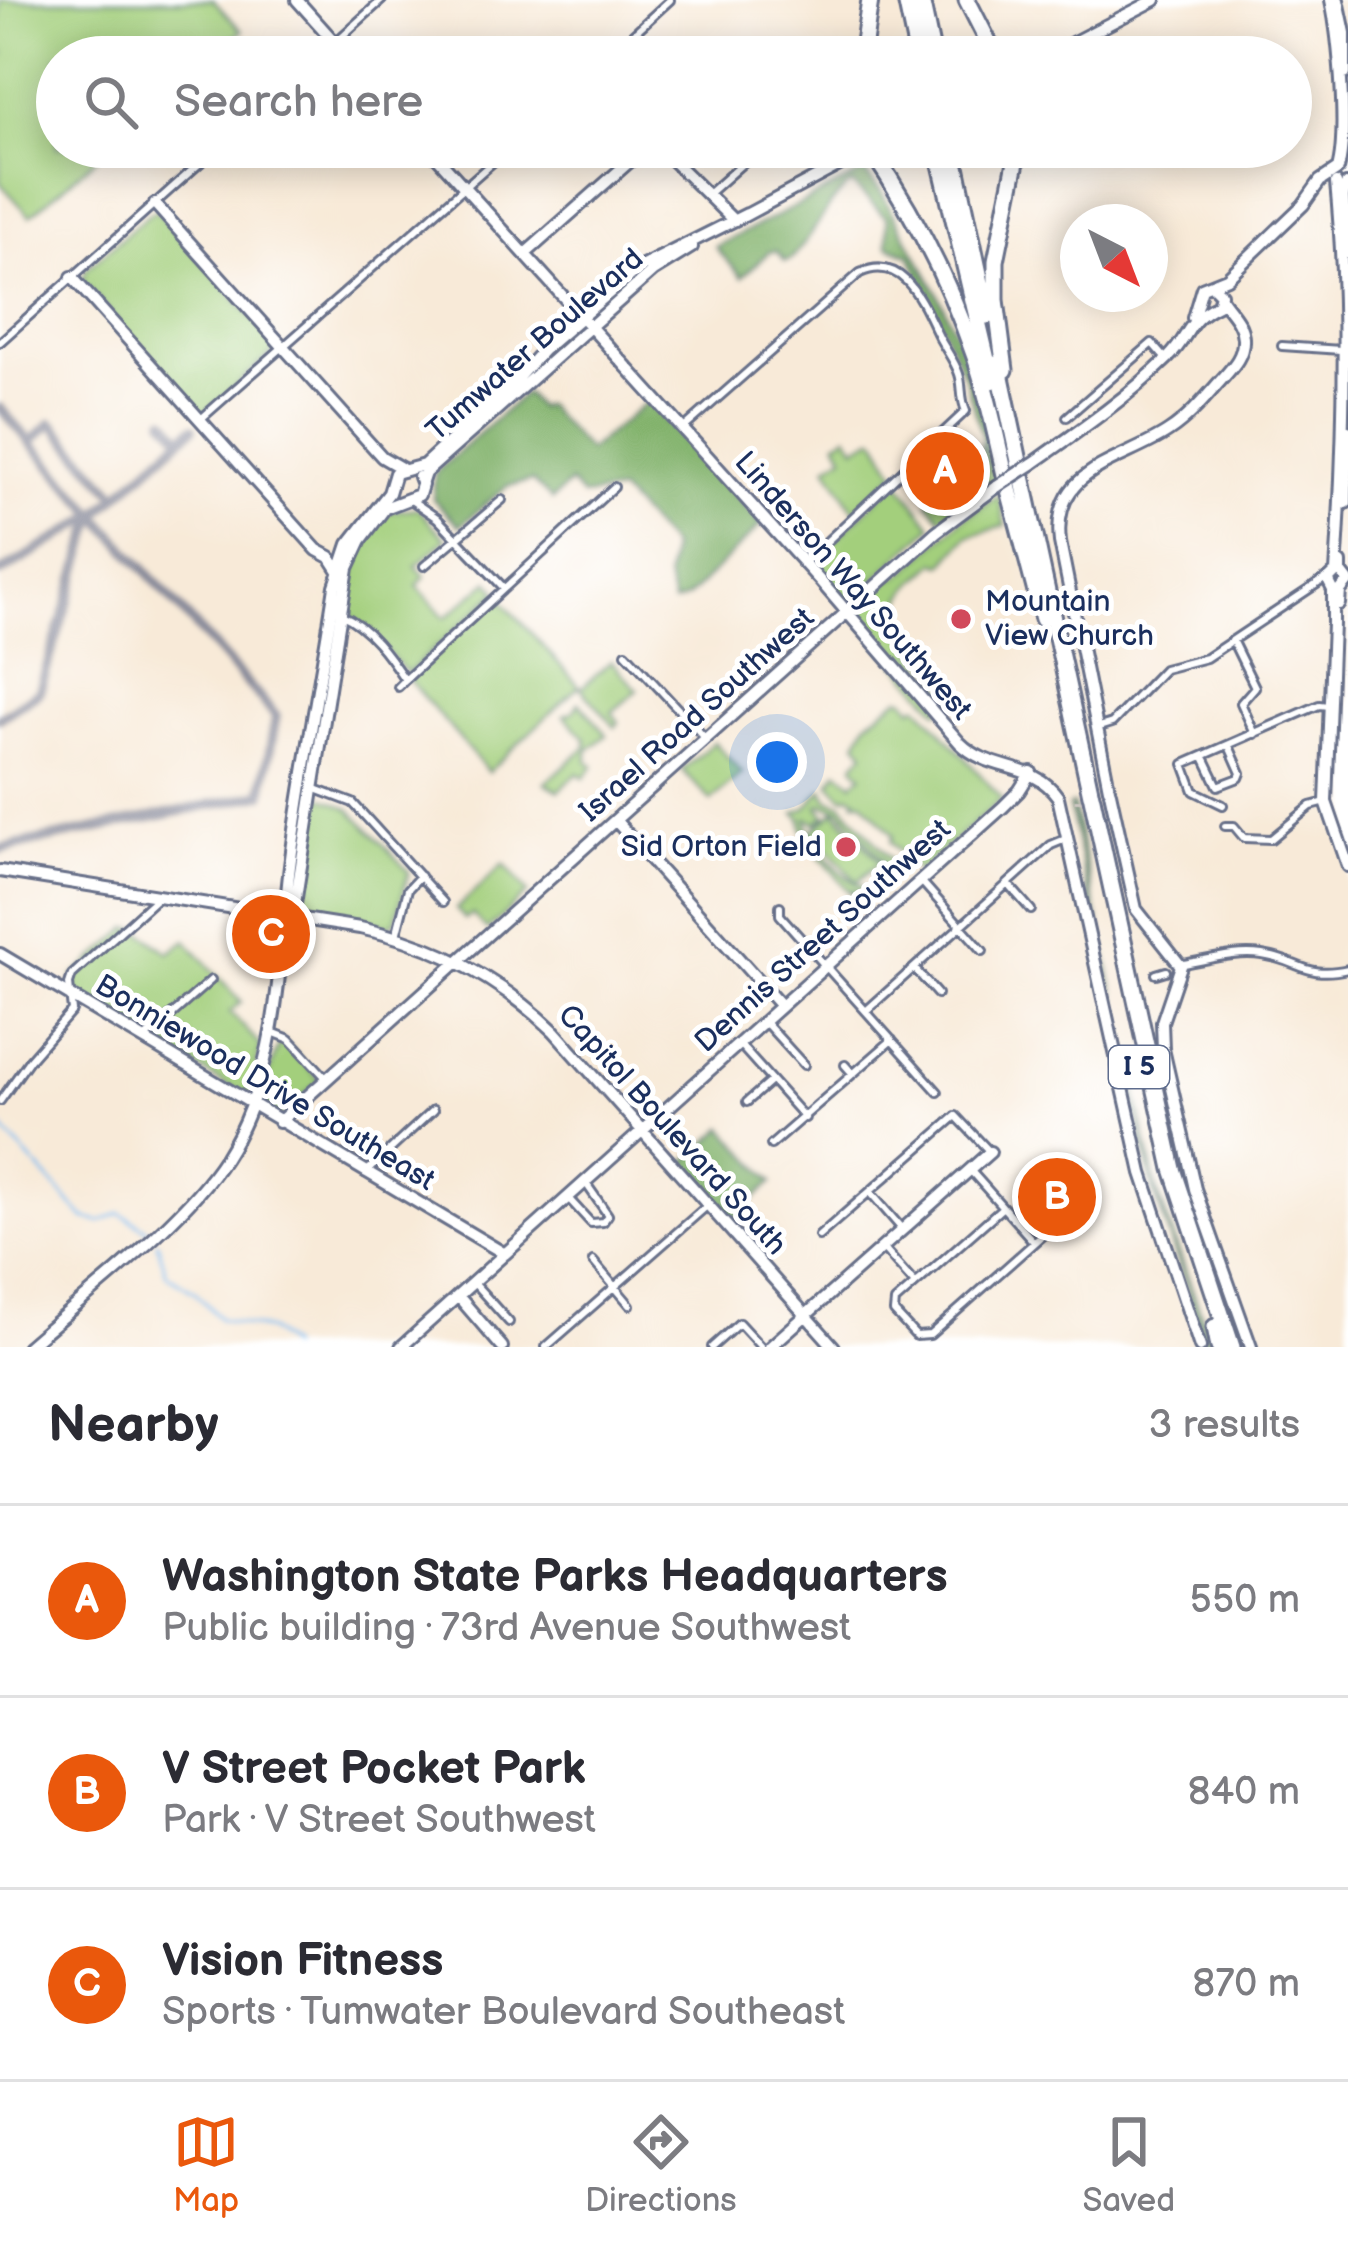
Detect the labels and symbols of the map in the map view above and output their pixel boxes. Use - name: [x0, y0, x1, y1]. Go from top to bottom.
- north arrow: [1060, 204, 1168, 312]
- street label: Tumwater Boulevard: [419, 241, 651, 449]
- pin: A: [906, 426, 984, 516]
- street label: Linderson Way Southwest: [727, 445, 979, 727]
- place label: Mountain View Church: [985, 584, 1154, 654]
- street label: Israel Road Southwest: [572, 600, 822, 830]
- marker: Mountain View Church: [948, 606, 974, 632]
- your location: [747, 732, 807, 792]
- street label: Dennis Street Southwest: [688, 812, 958, 1060]
- place label: Sid Orton Field: [621, 829, 822, 865]
- marker: Sid Orton Field: [833, 834, 859, 860]
- pin: C: [232, 889, 310, 979]
- street label: Bonniewood Drive Southeast: [89, 967, 441, 1199]
- street label: Capitol Boulevard South: [550, 997, 794, 1263]
- road number: I 5: [1109, 1046, 1169, 1088]
- pin: B: [1018, 1152, 1096, 1242]

